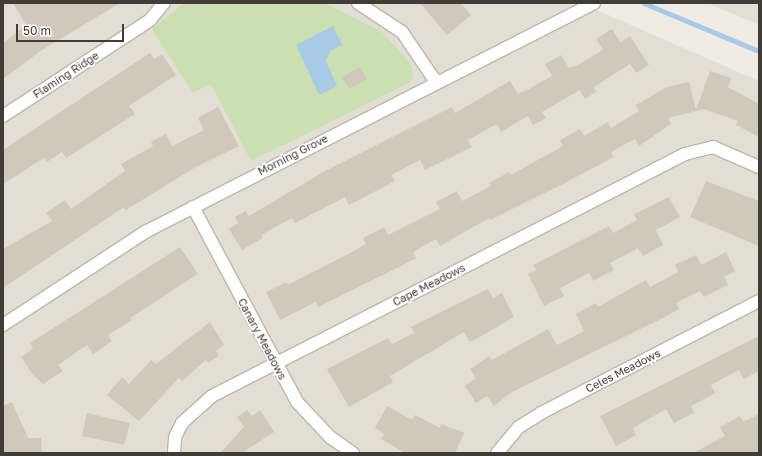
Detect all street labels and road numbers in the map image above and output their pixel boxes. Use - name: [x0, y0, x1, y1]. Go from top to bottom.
- street label: Flaming Ridge: [31, 49, 101, 101]
- street label: Morning Grove: [256, 132, 330, 178]
- street label: Cape Meadows: [391, 261, 467, 309]
- street label: Canary Meadows: [235, 296, 289, 382]
- street label: Celes Meadows: [583, 346, 663, 396]

